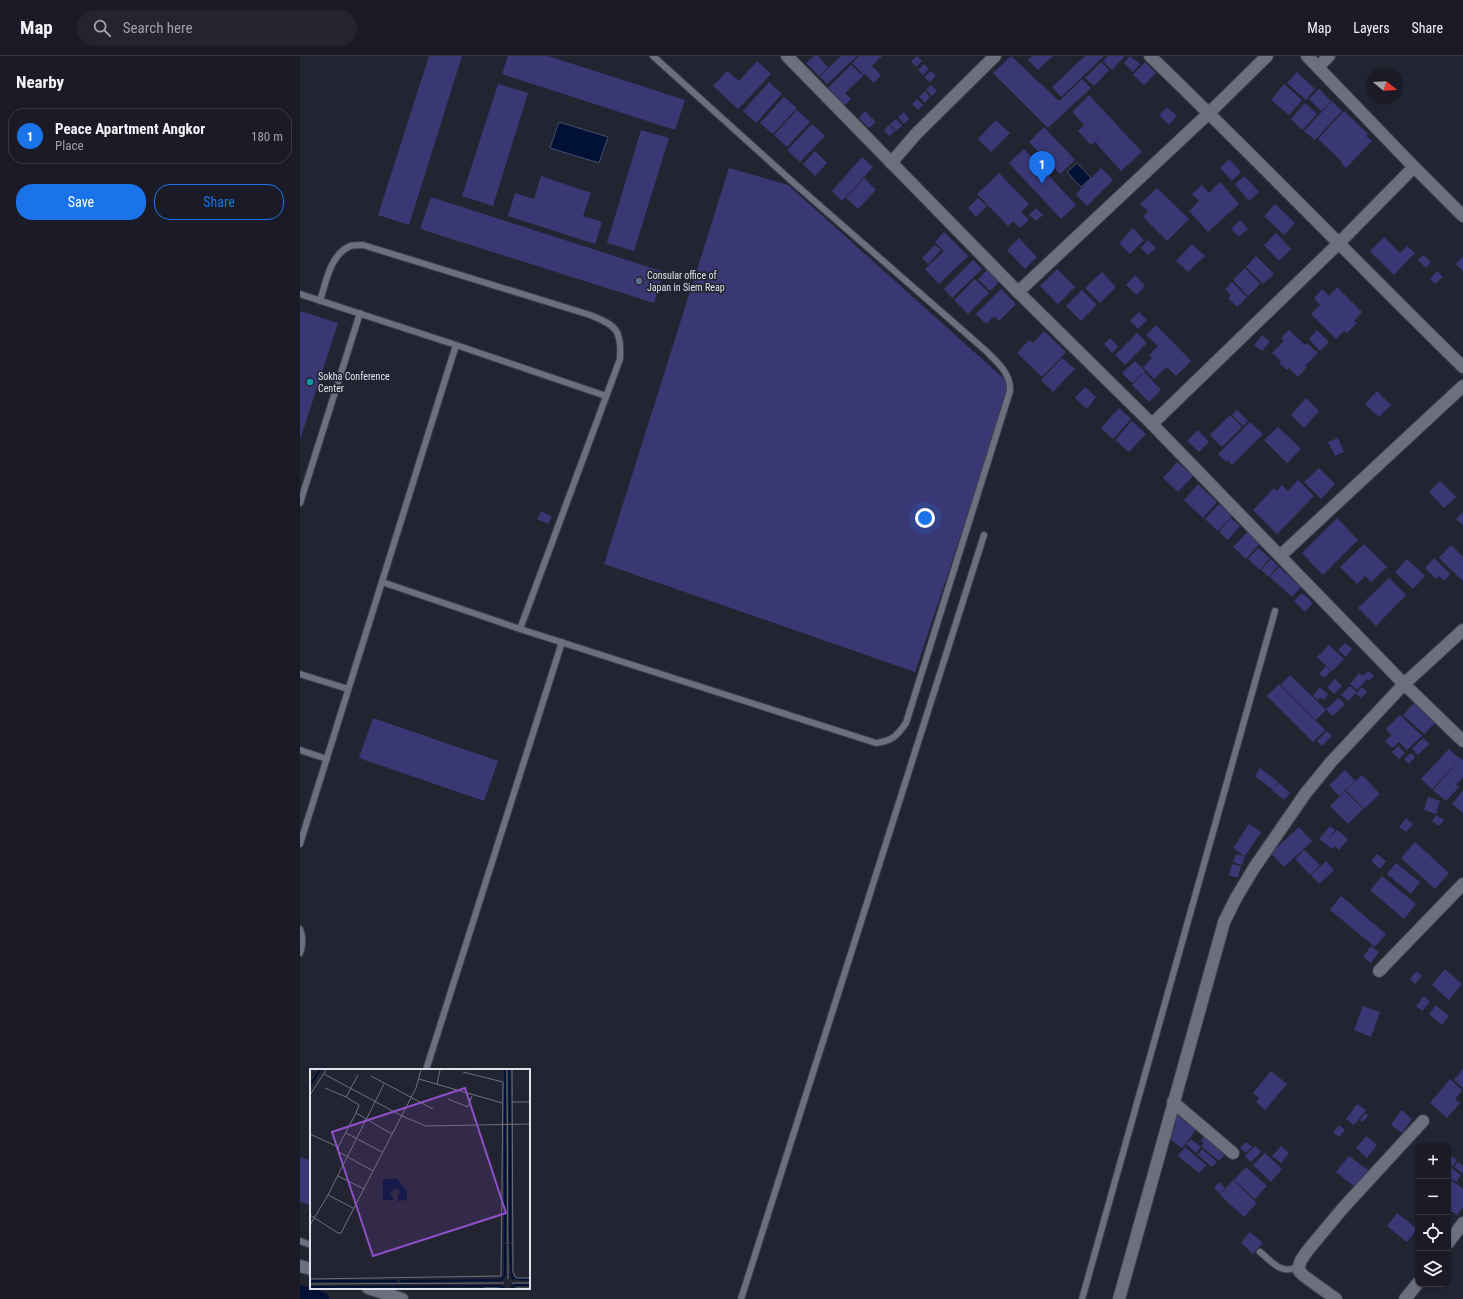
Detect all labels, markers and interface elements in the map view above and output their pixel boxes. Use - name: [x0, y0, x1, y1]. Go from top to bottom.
- search box: [77, 10, 357, 46]
- text: Map: [20, 16, 53, 39]
- icon: search: [91, 17, 113, 39]
- text: Search here: [123, 19, 193, 37]
- text: Map: [1307, 20, 1331, 36]
- text: Layers: [1353, 20, 1390, 36]
- text: Share: [1412, 20, 1443, 36]
- north arrow: [1367, 68, 1403, 104]
- text: Nearby: [16, 72, 64, 92]
- text: Peace Apartment Angkor: [55, 120, 205, 138]
- text: 1: [27, 129, 33, 144]
- text: 180 m: [251, 129, 283, 144]
- text: Place: [55, 138, 84, 153]
- pin: 1: [1029, 151, 1055, 184]
- button: Save: [16, 184, 146, 220]
- button: Share: [154, 184, 284, 220]
- place label: Consular office of Japan in Siem Reap: [647, 270, 725, 293]
- marker: Consular office of Japan in Siem Reap: [634, 276, 644, 286]
- place label: Sokha Conference Center: [318, 371, 390, 394]
- marker: Sokha Conference Center: [305, 377, 315, 387]
- your location: [915, 508, 935, 528]
- inset map: [310, 1069, 530, 1289]
- map controls: [1415, 1143, 1451, 1287]
- button: +: [1415, 1143, 1451, 1179]
- button: −: [1415, 1179, 1451, 1215]
- button: locate: [1415, 1215, 1451, 1251]
- button: layers: [1415, 1251, 1451, 1287]

